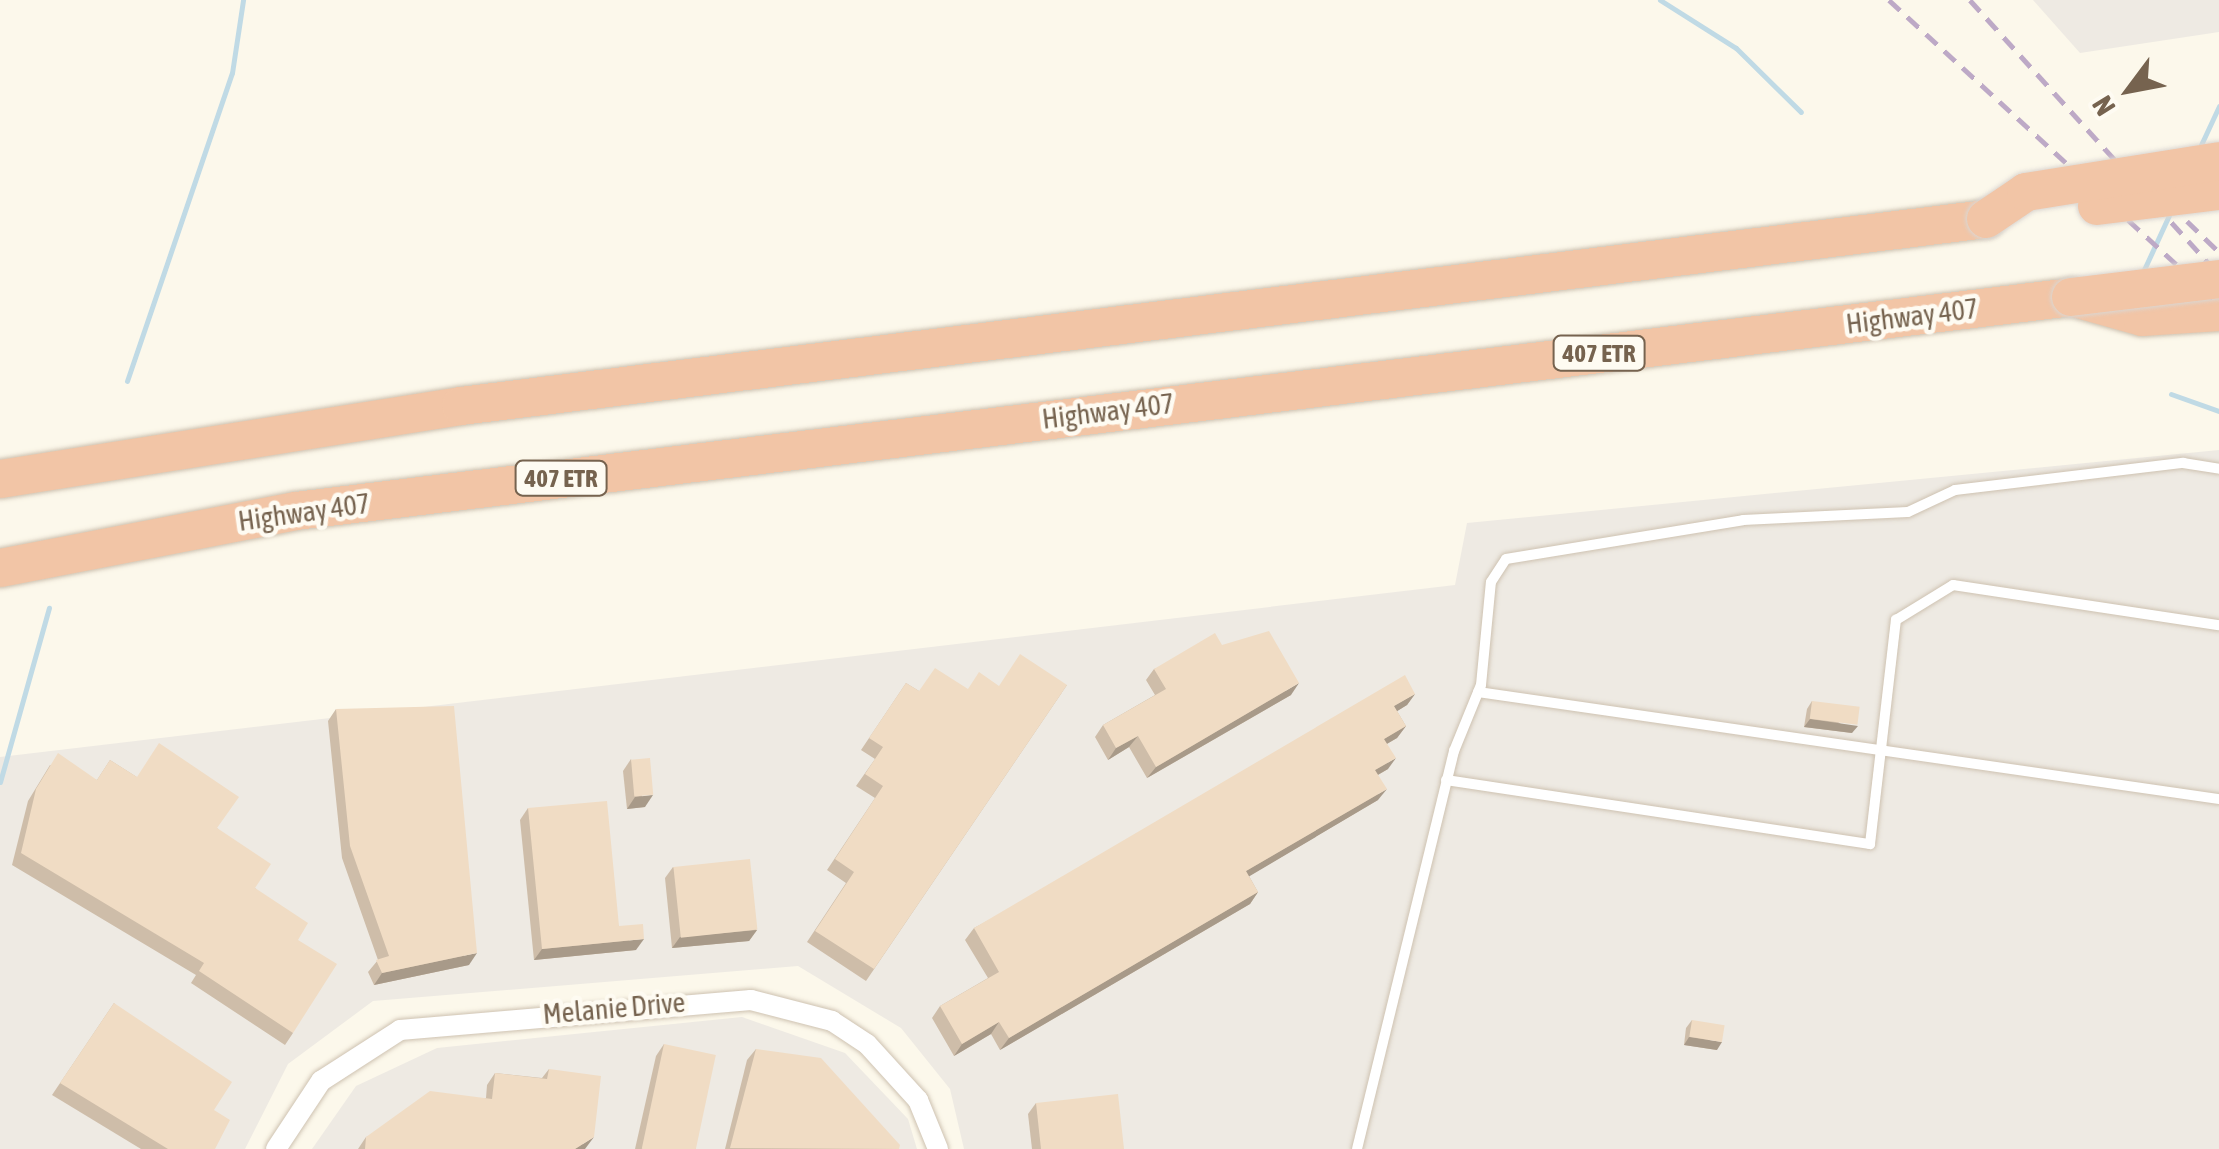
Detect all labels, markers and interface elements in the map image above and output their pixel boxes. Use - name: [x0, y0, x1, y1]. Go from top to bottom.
- north arrow: [2079, 40, 2179, 140]
- text: N: [2086, 90, 2122, 121]
- street label: Highway 407: [1844, 291, 1980, 341]
- road number: 407 ETR: [1552, 333, 1646, 373]
- street label: Highway 407: [1040, 386, 1176, 436]
- road number: 407 ETR: [514, 458, 608, 498]
- street label: Highway 407: [236, 486, 372, 538]
- street label: Melanie Drive: [541, 985, 687, 1031]

